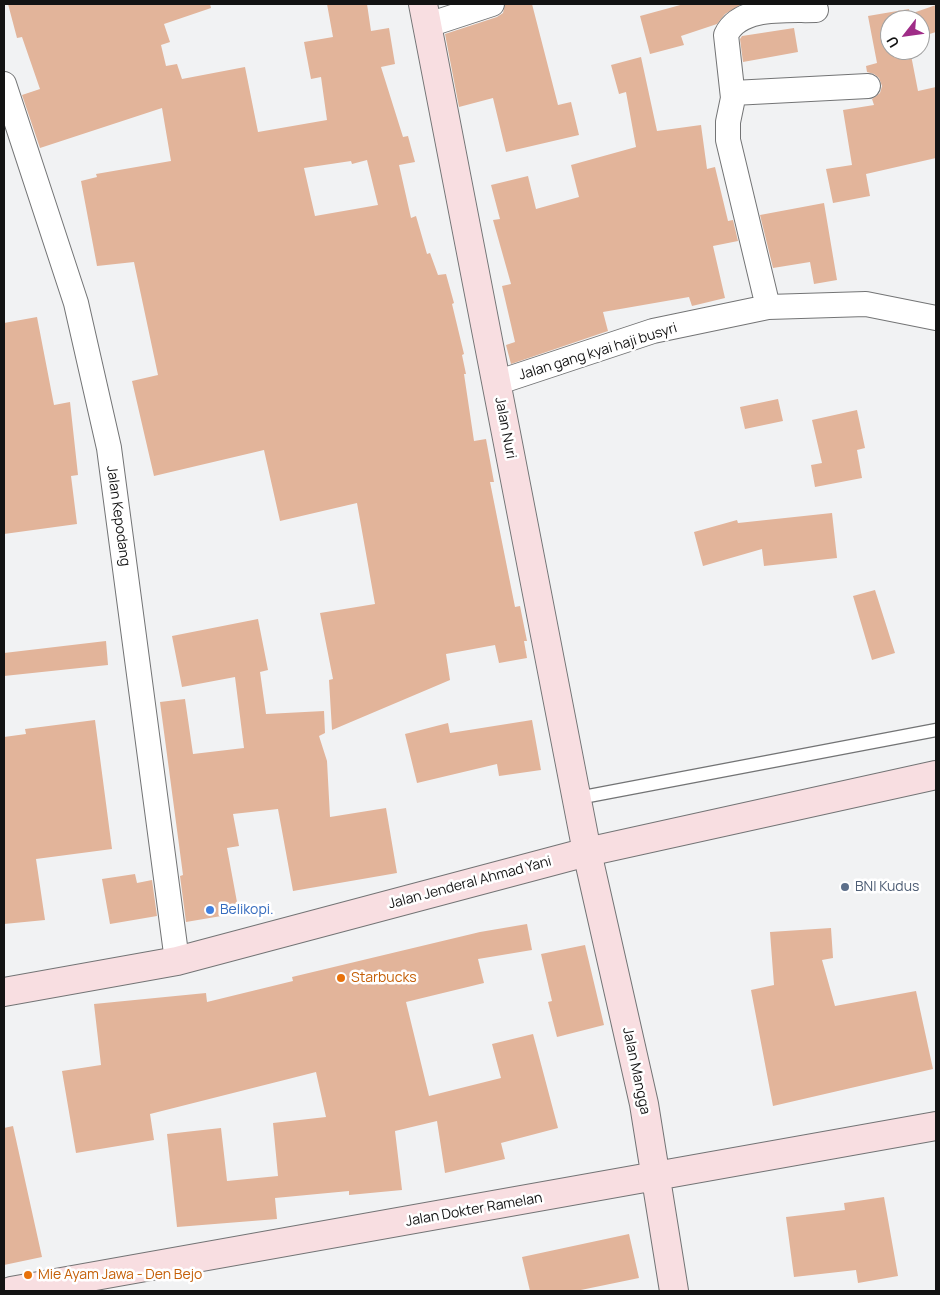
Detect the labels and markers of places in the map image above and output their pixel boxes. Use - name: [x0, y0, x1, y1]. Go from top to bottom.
- place label: BNI Kudus: [855, 879, 919, 895]
- marker: BNI Kudus: [839, 881, 851, 893]
- place label: Belikopi.: [220, 902, 273, 918]
- marker: Belikopi.: [204, 904, 216, 916]
- place label: Starbucks: [351, 970, 417, 986]
- marker: Starbucks: [335, 972, 347, 984]
- place label: Mie Ayam Jawa - Den Bejo: [38, 1267, 202, 1283]
- marker: Mie Ayam Jawa - Den Bejo: [22, 1269, 34, 1281]

